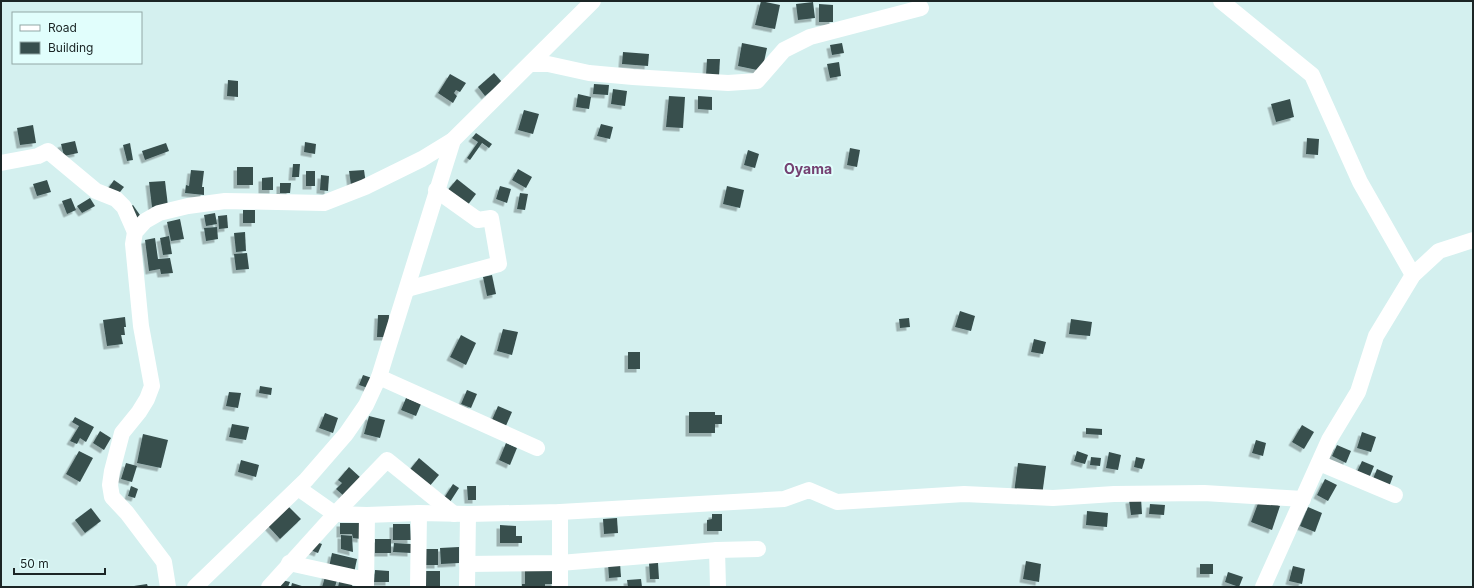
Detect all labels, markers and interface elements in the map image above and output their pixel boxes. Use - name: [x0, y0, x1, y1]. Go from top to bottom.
- legend: [12, 12, 142, 64]
- text: Road: [48, 20, 77, 35]
- text: Building: [48, 40, 93, 55]
- district label: Oyama: [784, 160, 832, 177]
- scale bar: [14, 550, 105, 576]
- text: 50 m: [20, 556, 49, 571]

